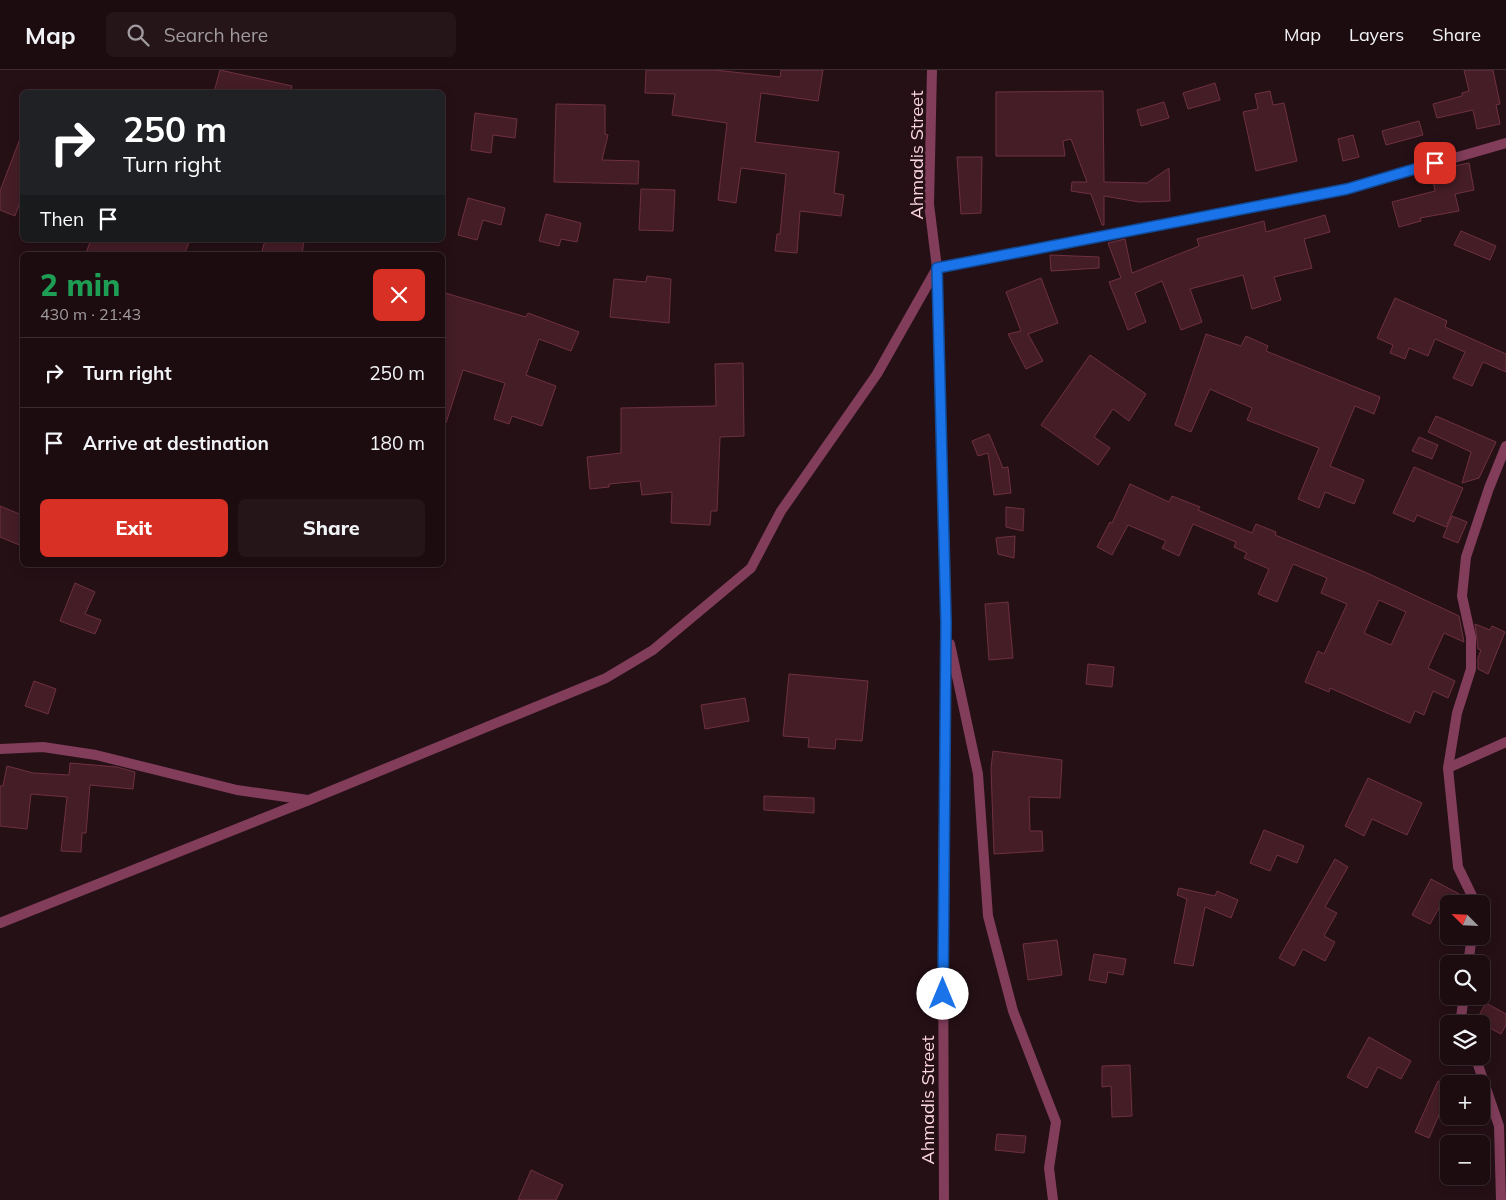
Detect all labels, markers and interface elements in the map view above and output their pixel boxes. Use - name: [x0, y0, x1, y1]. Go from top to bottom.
- search box: [106, 12, 456, 57]
- text: Map: [25, 20, 76, 50]
- icon: search: [124, 21, 152, 49]
- text: Search here: [164, 23, 268, 47]
- text: Map: [1284, 23, 1321, 46]
- text: Layers: [1349, 23, 1404, 46]
- text: Share: [1432, 23, 1481, 46]
- street label: Ahmadis Street: [905, 91, 928, 219]
- text: 250 m: [123, 107, 227, 151]
- icon: right: [40, 110, 105, 175]
- pin: [1414, 142, 1456, 184]
- icon: arrive: [1421, 149, 1449, 177]
- text: Turn right: [123, 150, 221, 178]
- icon: arrive: [94, 205, 122, 233]
- text: Then: [40, 207, 84, 231]
- text: 2 min: [40, 266, 120, 304]
- button: close: [373, 269, 425, 321]
- text: 430 m · 21:43: [40, 304, 141, 324]
- icon: right: [40, 359, 68, 387]
- text: Turn right: [83, 361, 172, 385]
- text: 250 m: [369, 361, 425, 385]
- icon: arrive: [40, 429, 68, 457]
- text: Arrive at destination: [83, 431, 269, 455]
- text: 180 m: [369, 431, 425, 455]
- button: Exit: [40, 499, 228, 557]
- button: Share: [238, 499, 425, 557]
- north arrow: [1440, 895, 1490, 945]
- map controls: [1440, 895, 1490, 1185]
- button: search: [1440, 955, 1490, 1005]
- position arrow: [916, 967, 968, 1019]
- button: layers: [1440, 1015, 1490, 1065]
- street label: Ahmadis Street: [916, 1036, 939, 1164]
- button: +: [1440, 1075, 1490, 1125]
- button: −: [1440, 1135, 1490, 1185]

